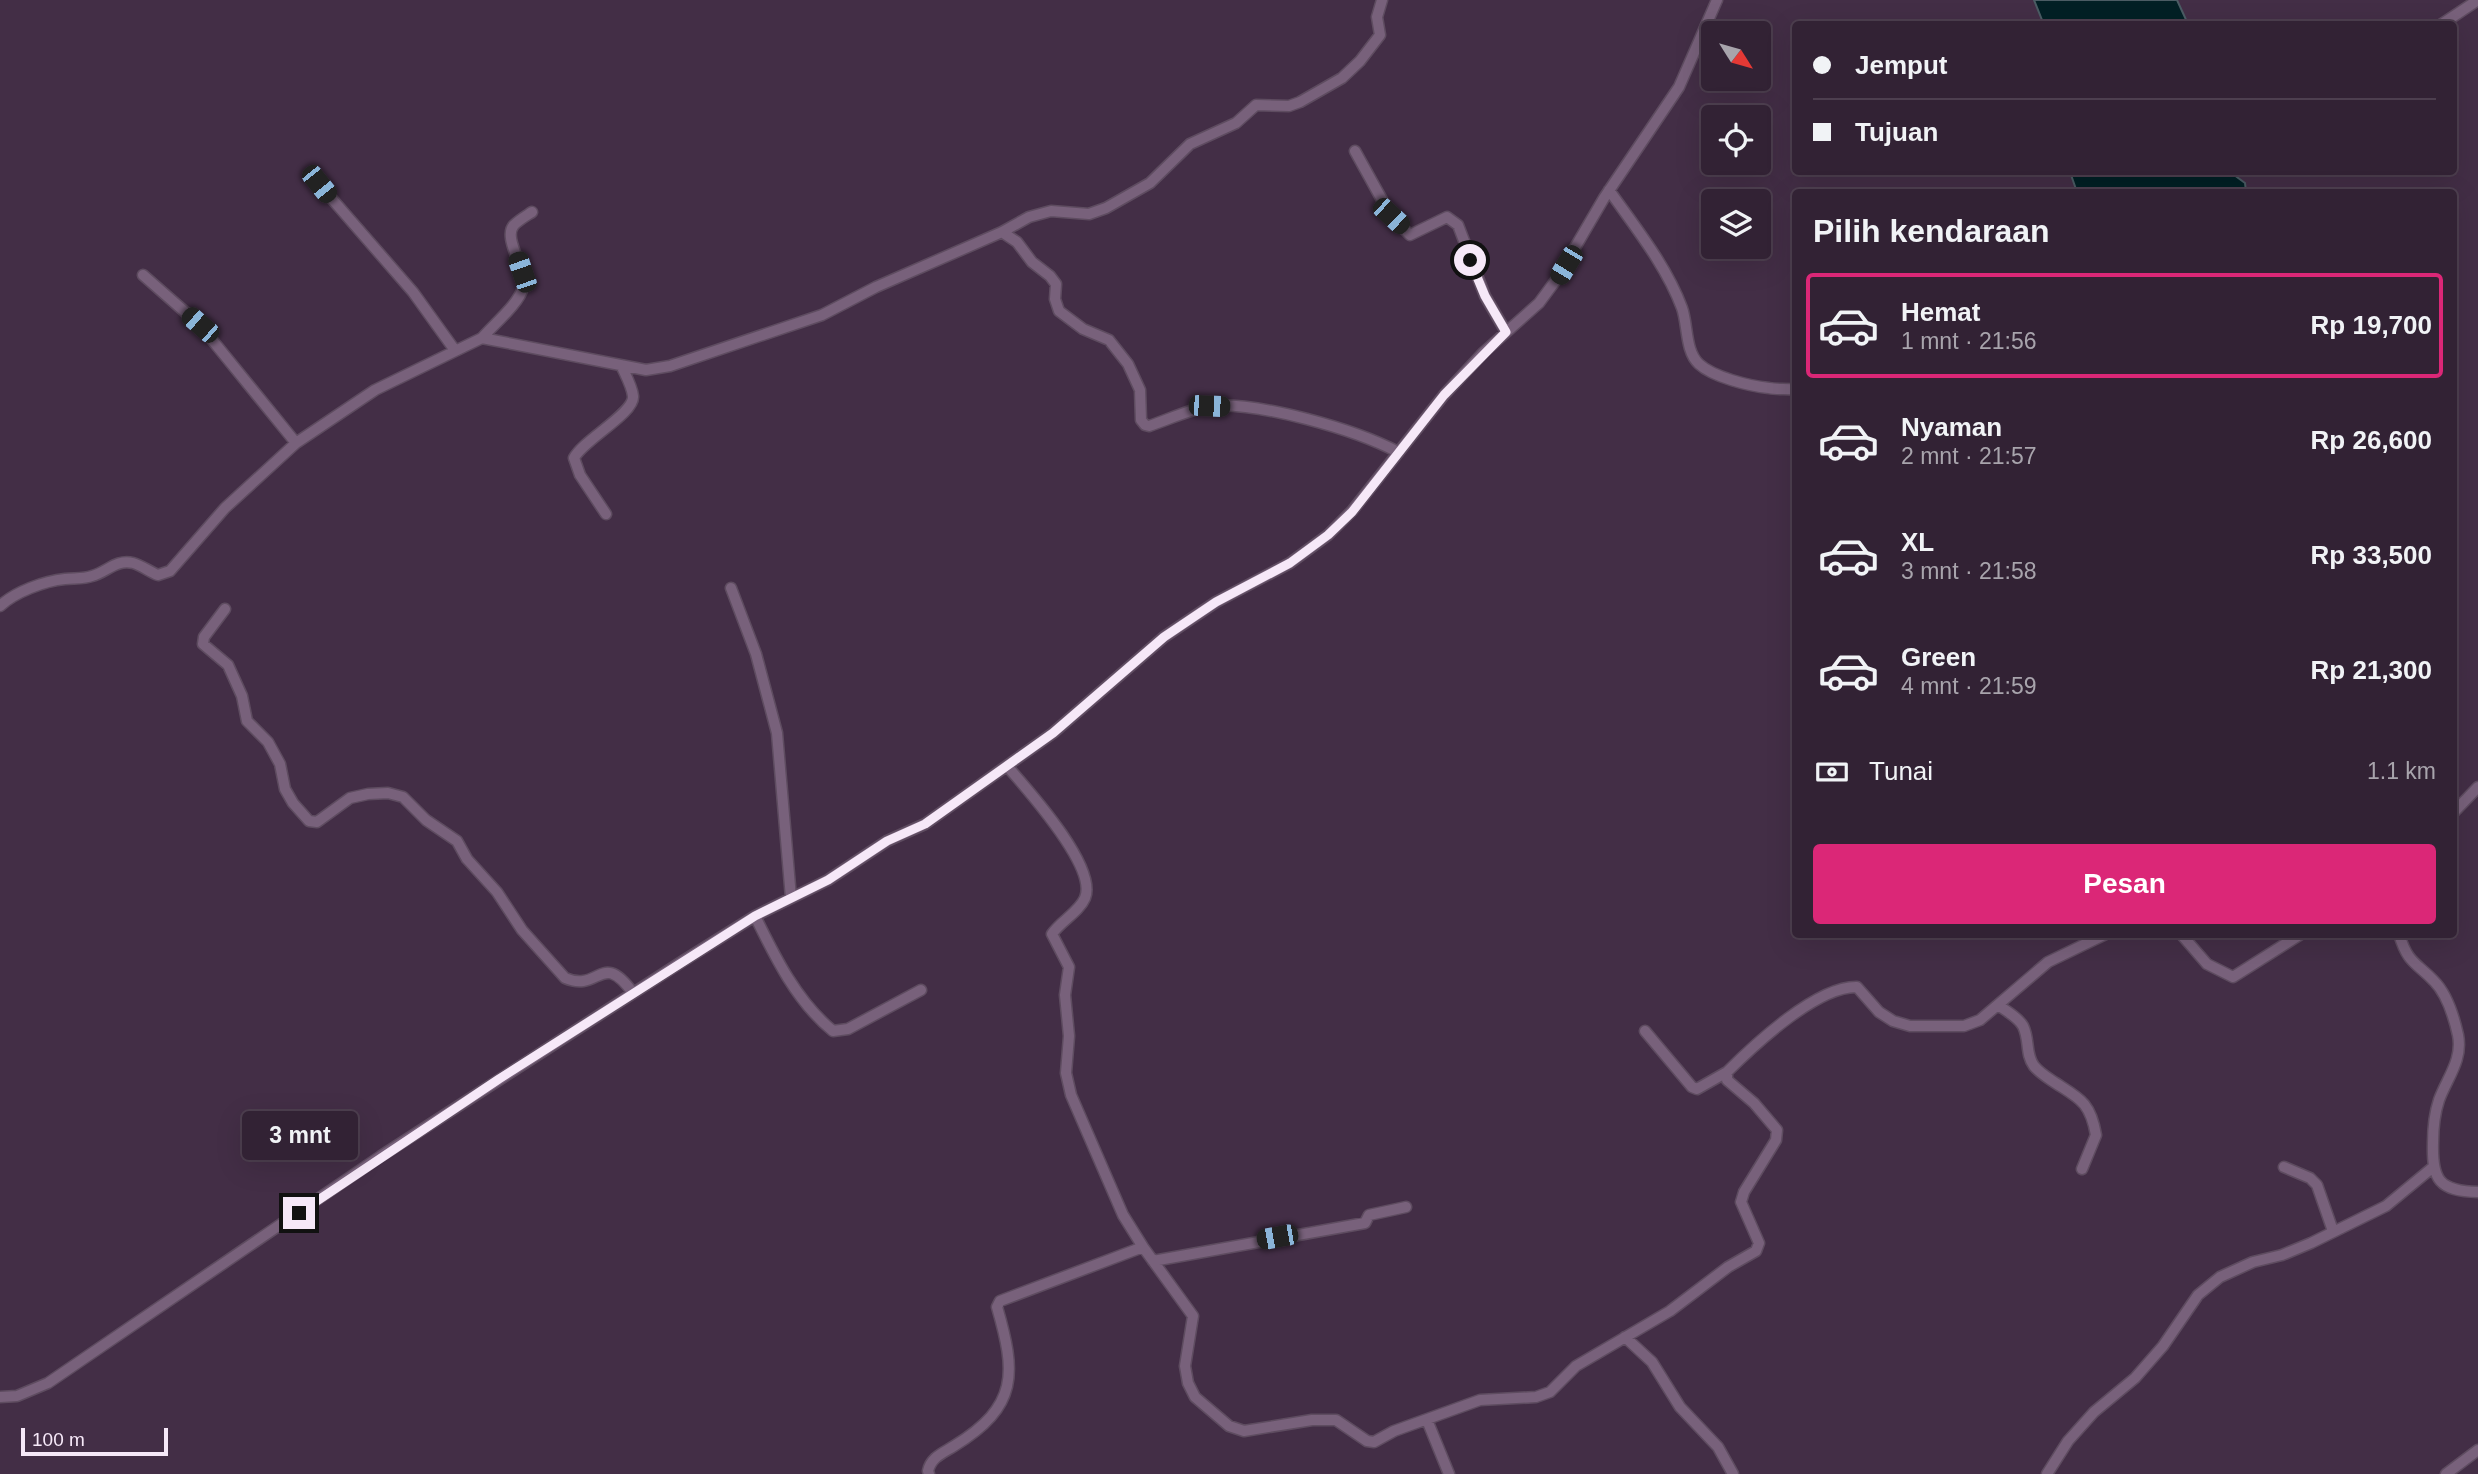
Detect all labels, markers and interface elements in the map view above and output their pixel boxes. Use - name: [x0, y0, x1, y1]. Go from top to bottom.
- north arrow: [1701, 21, 1771, 91]
- map controls: [1701, 21, 1771, 259]
- text: Jemput: [1855, 50, 1947, 80]
- button: locate: [1701, 105, 1771, 175]
- text: Tujuan: [1855, 117, 1938, 147]
- car: [298, 161, 341, 207]
- button: layers: [1701, 189, 1771, 259]
- car: [1369, 194, 1414, 238]
- text: Pilih kendaraan: [1813, 213, 2050, 249]
- car: [1547, 242, 1586, 288]
- route start: [1454, 244, 1486, 276]
- car: [506, 249, 539, 295]
- icon: car: [1817, 294, 1880, 357]
- text: Hemat: [1901, 297, 1980, 327]
- car: [178, 303, 223, 347]
- text: Rp 19,700: [2311, 310, 2432, 340]
- text: 1 mnt · 21:56: [1901, 328, 2037, 354]
- car: [1188, 395, 1231, 417]
- icon: car: [1817, 409, 1880, 472]
- text: Nyaman: [1901, 412, 2002, 442]
- text: Rp 26,600: [2311, 425, 2432, 455]
- text: 2 mnt · 21:57: [1901, 443, 2037, 469]
- icon: car: [1817, 524, 1880, 587]
- text: XL: [1901, 527, 1934, 557]
- text: Rp 33,500: [2311, 540, 2432, 570]
- text: 3 mnt · 21:58: [1901, 558, 2037, 584]
- icon: car: [1817, 639, 1880, 702]
- text: Green: [1901, 642, 1976, 672]
- text: Rp 21,300: [2311, 655, 2432, 685]
- text: 4 mnt · 21:59: [1901, 673, 2037, 699]
- icon: cash: [1813, 753, 1851, 791]
- text: Tunai: [1869, 756, 1933, 786]
- text: 1.1 km: [2367, 758, 2436, 784]
- button: Pesan: [1813, 844, 2436, 924]
- callout: 3 mnt: [241, 1112, 357, 1160]
- text: 3 mnt: [269, 1122, 331, 1148]
- route end: [283, 1197, 315, 1229]
- car: [1255, 1223, 1300, 1251]
- scale bar: [21, 1425, 168, 1457]
- text: 100 m: [32, 1429, 85, 1450]

